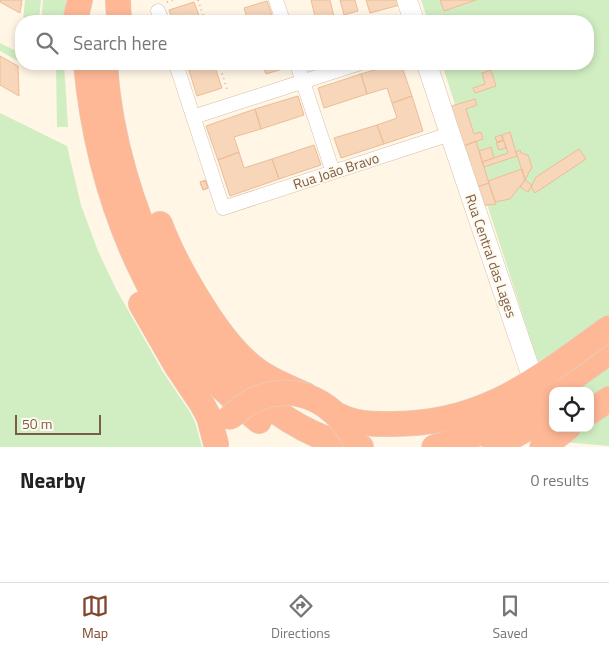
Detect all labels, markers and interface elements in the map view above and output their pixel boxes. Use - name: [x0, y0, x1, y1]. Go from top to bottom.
- search box: [15, 15, 594, 70]
- text: Search here: [73, 28, 167, 57]
- icon: search: [33, 29, 61, 57]
- street label: Rua João Bravo: [290, 147, 382, 194]
- street label: Rua Central das Lages: [460, 191, 523, 321]
- map controls: [549, 387, 594, 432]
- button: locate: [549, 387, 594, 432]
- scale bar: [15, 412, 101, 435]
- text: 50 m: [22, 413, 52, 434]
- text: Nearby: [20, 464, 85, 496]
- text: 0 results: [530, 468, 589, 492]
- tab: Map: [81, 592, 109, 643]
- tab: Directions: [271, 592, 330, 643]
- tab: Saved: [492, 592, 528, 643]

